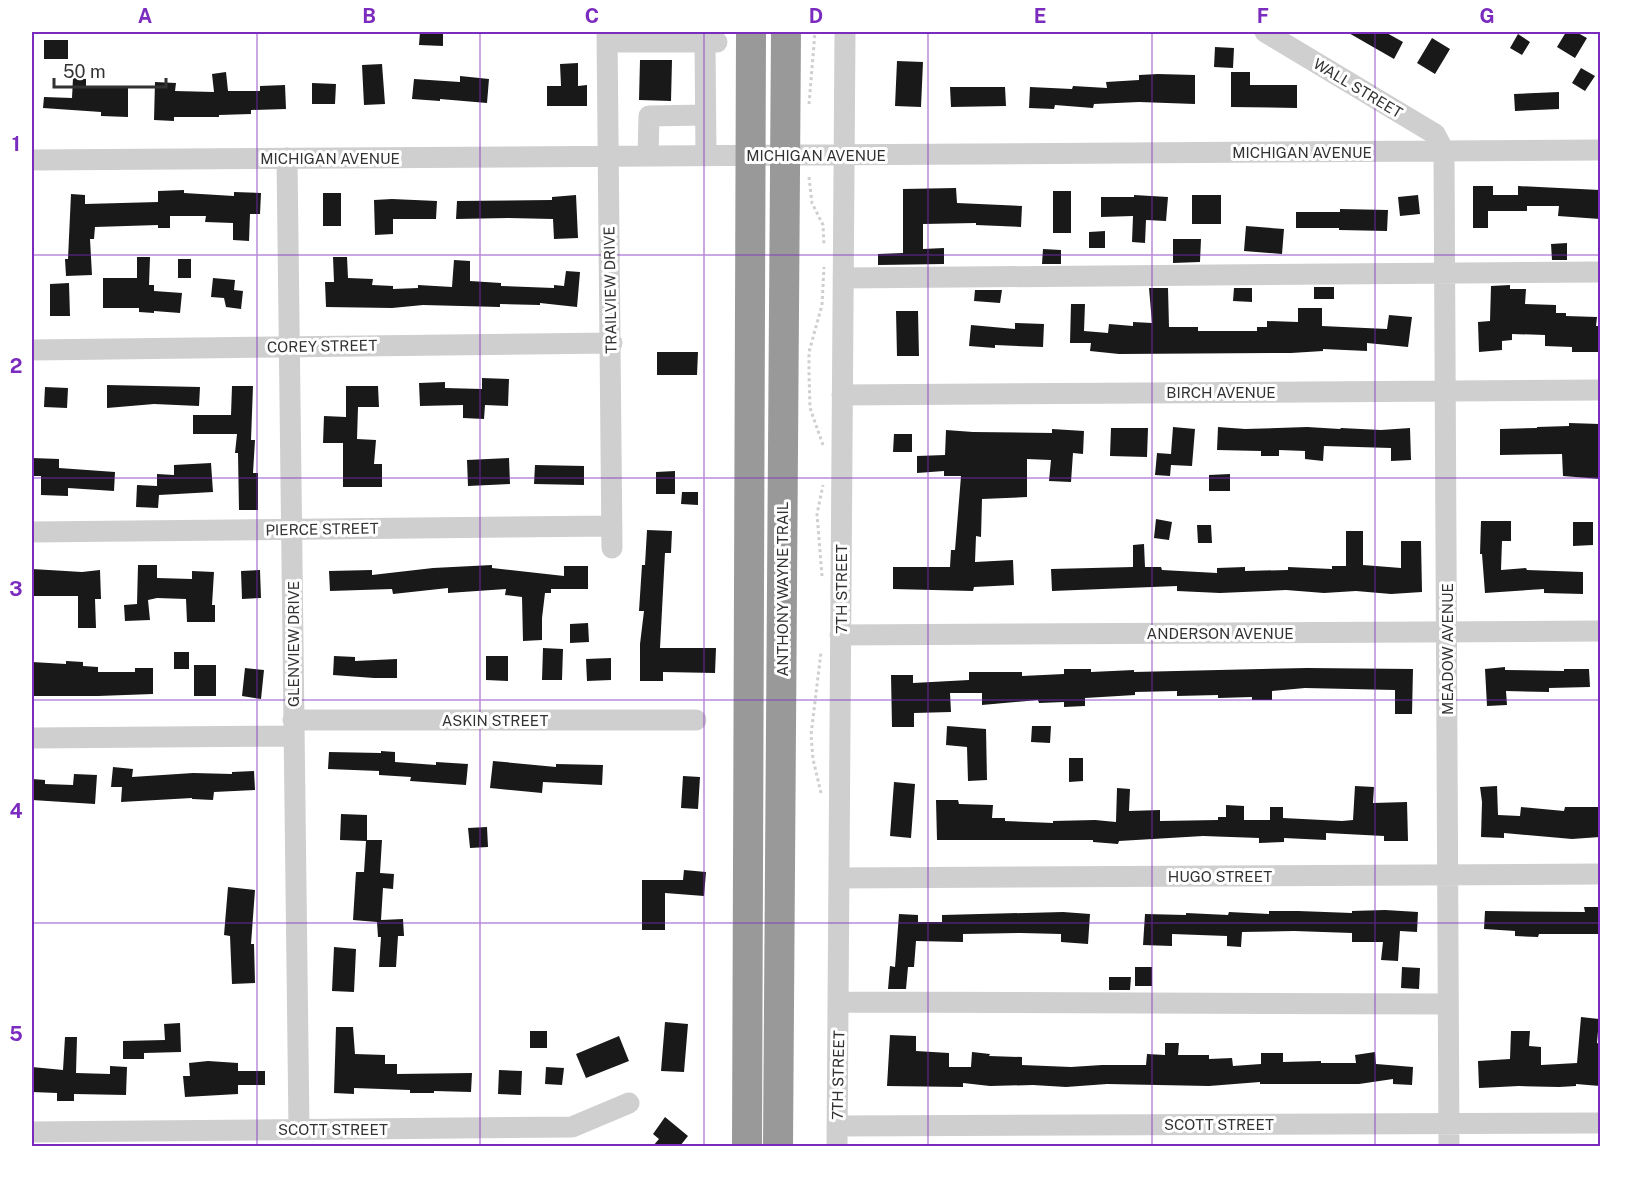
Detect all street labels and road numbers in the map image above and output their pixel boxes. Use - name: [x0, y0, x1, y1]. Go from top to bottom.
- street label: WALL STREET: [1310, 55, 1406, 121]
- street label: MICHIGAN AVENUE: [1232, 144, 1372, 161]
- street label: MICHIGAN AVENUE: [746, 147, 886, 164]
- street label: MICHIGAN AVENUE: [260, 150, 400, 167]
- street label: TRAILVIEW DRIVE: [600, 226, 620, 354]
- street label: COREY STREET: [267, 337, 377, 355]
- street label: BIRCH AVENUE: [1166, 384, 1276, 401]
- street label: ANTHONY WAYNE TRAIL: [774, 501, 791, 677]
- street label: PIERCE STREET: [265, 520, 379, 538]
- street label: 7TH STREET: [833, 544, 850, 634]
- street label: GLENVIEW DRIVE: [285, 581, 302, 707]
- street label: MEADOW AVENUE: [1439, 583, 1456, 715]
- street label: ANDERSON AVENUE: [1147, 625, 1293, 642]
- street label: ASKIN STREET: [442, 712, 548, 729]
- street label: HUGO STREET: [1168, 868, 1272, 885]
- street label: 7TH STREET: [829, 1030, 847, 1120]
- street label: SCOTT STREET: [1164, 1116, 1274, 1133]
- street label: SCOTT STREET: [278, 1121, 388, 1138]

